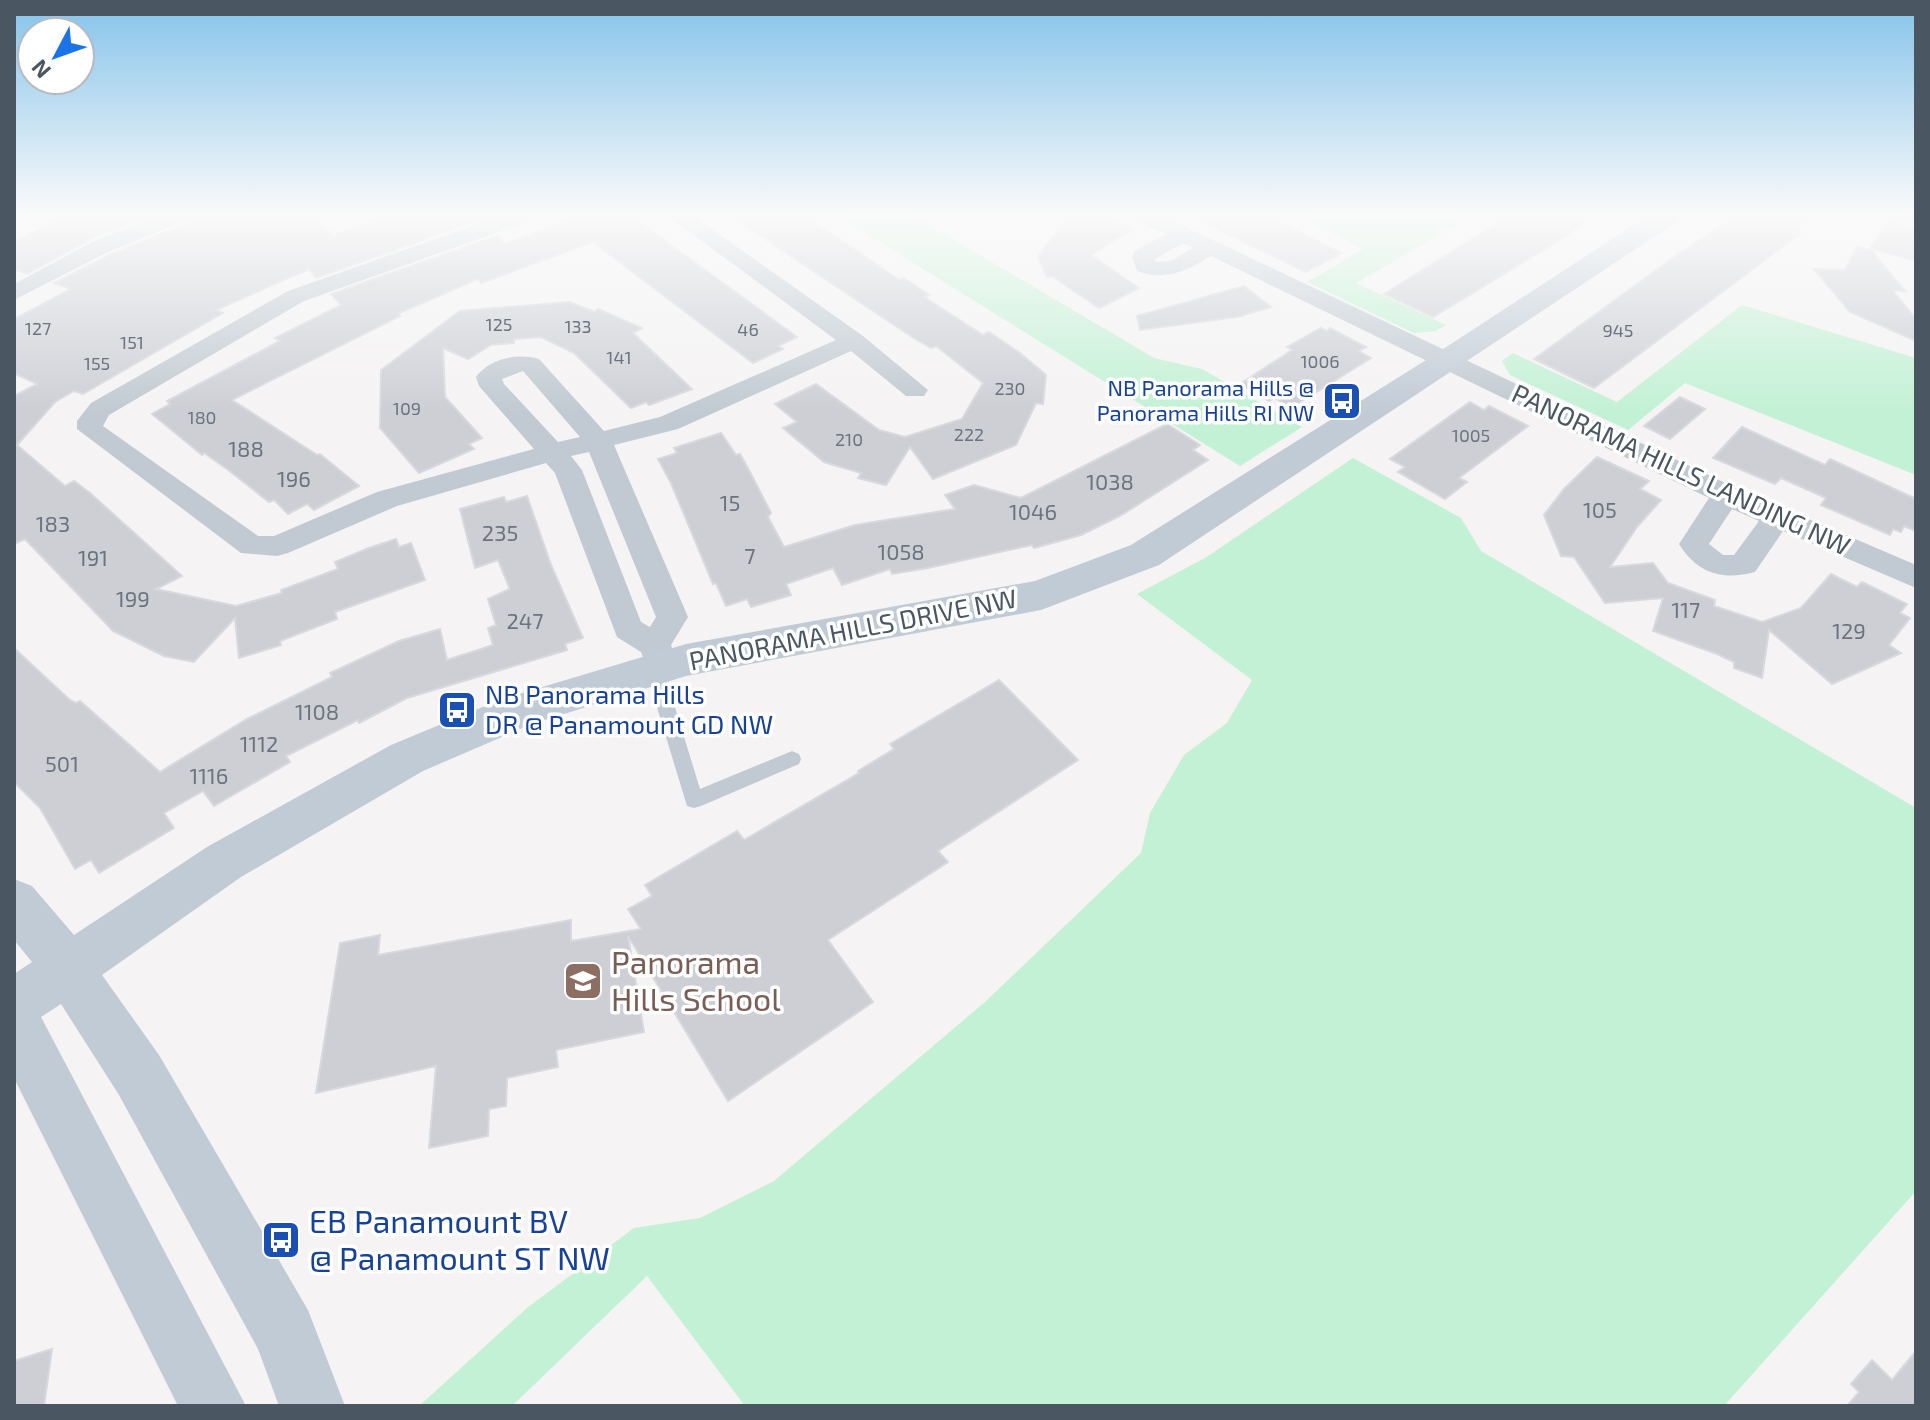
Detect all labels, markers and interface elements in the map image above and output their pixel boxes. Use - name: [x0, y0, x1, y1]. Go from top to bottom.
- north arrow: [16, 16, 96, 96]
- text: N: [25, 55, 55, 84]
- house number: 125: [486, 313, 512, 335]
- house number: 133: [564, 315, 592, 337]
- house number: 127: [25, 317, 51, 339]
- house number: 46: [737, 318, 759, 340]
- house number: 945: [1602, 319, 1634, 341]
- house number: 151: [120, 331, 144, 353]
- house number: 141: [606, 346, 632, 368]
- house number: 1006: [1300, 350, 1340, 372]
- house number: 155: [84, 352, 110, 374]
- place label: NB Panorama Hills @ Panorama Hills RI NW: [1097, 374, 1314, 425]
- house number: 230: [995, 377, 1025, 399]
- street label: PANORAMA HILLS LANDING NW: [1508, 377, 1856, 561]
- bus stop icon: NB Panorama Hills @ Panorama Hills RI NW: [1321, 380, 1363, 422]
- house number: 109: [393, 397, 421, 419]
- house number: 180: [188, 406, 216, 428]
- house number: 222: [954, 423, 984, 445]
- house number: 1005: [1452, 424, 1490, 446]
- house number: 210: [835, 428, 863, 450]
- house number: 188: [228, 435, 264, 461]
- house number: 196: [277, 465, 311, 491]
- house number: 1038: [1086, 468, 1134, 494]
- house number: 15: [720, 489, 740, 515]
- house number: 105: [1583, 496, 1617, 522]
- house number: 1046: [1009, 498, 1057, 524]
- house number: 183: [36, 510, 70, 536]
- house number: 235: [482, 519, 518, 545]
- house number: 1058: [877, 538, 925, 564]
- house number: 7: [744, 542, 756, 568]
- house number: 191: [78, 544, 108, 570]
- street label: PANORAMA HILLS DRIVE NW: [686, 582, 1019, 676]
- house number: 199: [116, 585, 150, 611]
- house number: 117: [1672, 596, 1700, 622]
- house number: 247: [506, 607, 544, 633]
- house number: 129: [1832, 617, 1866, 643]
- place label: NB Panorama Hills DR @ Panamount GD NW: [485, 678, 773, 739]
- bus stop icon: NB Panorama Hills DR @ Panamount GD NW: [436, 689, 478, 731]
- house number: 1108: [295, 698, 339, 724]
- house number: 1112: [240, 730, 278, 756]
- house number: 501: [45, 750, 79, 776]
- house number: 1116: [190, 762, 228, 788]
- place label: Panorama Hills School: [611, 942, 781, 1017]
- school or university icon: Panorama Hills School: [562, 960, 604, 1002]
- place label: EB Panamount BV @ Panamount ST NW: [309, 1201, 610, 1276]
- bus stop icon: EB Panamount BV @ Panamount ST NW: [260, 1219, 302, 1261]

